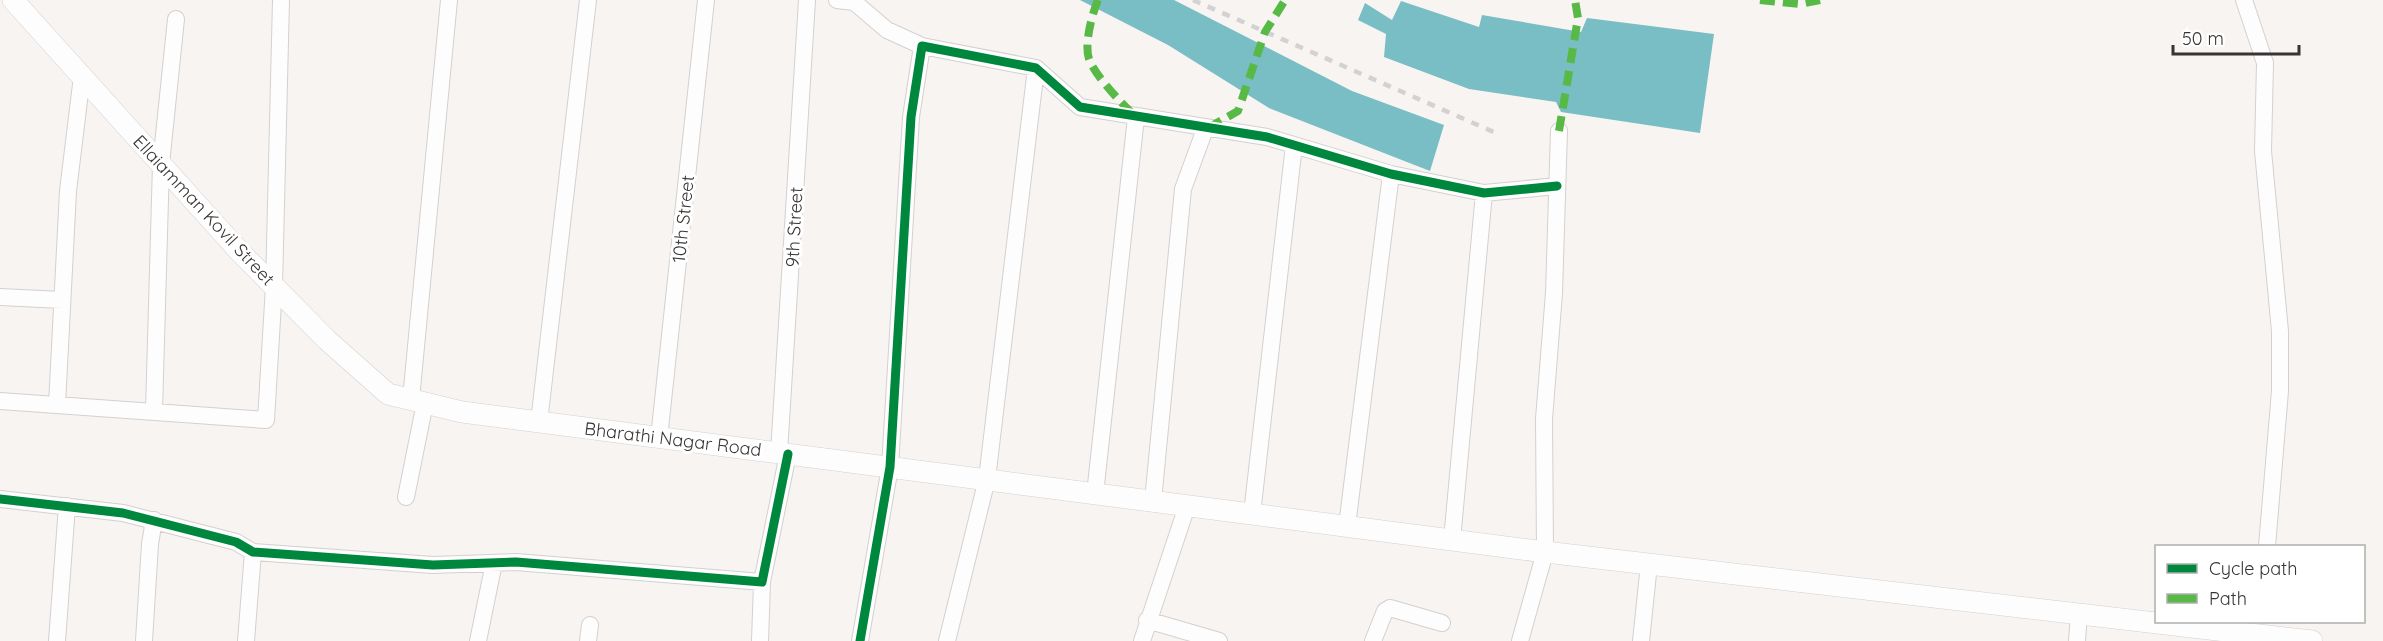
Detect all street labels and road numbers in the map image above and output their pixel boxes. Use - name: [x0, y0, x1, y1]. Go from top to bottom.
- street label: Ellaiamman Kovil Street: [128, 130, 280, 290]
- street label: 10th Street: [667, 174, 699, 264]
- street label: 9th Street: [780, 186, 808, 268]
- street label: Bharathi Nagar Road: [583, 417, 763, 461]

